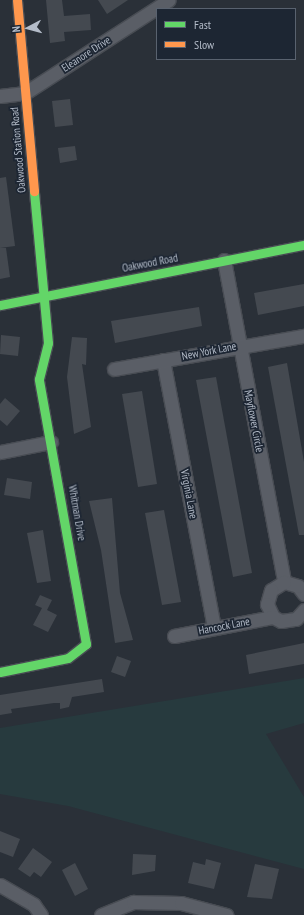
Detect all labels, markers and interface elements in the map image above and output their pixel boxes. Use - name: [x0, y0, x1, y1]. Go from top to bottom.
- north arrow: [8, 8, 48, 48]
- legend: [156, 8, 296, 60]
- text: Fast: [194, 17, 211, 32]
- text: N: [9, 26, 23, 33]
- street label: Eleanore Drive: [59, 33, 113, 75]
- text: Slow: [194, 37, 214, 52]
- street label: Oakwood Station Road: [8, 107, 28, 193]
- street label: Oakwood Road: [121, 251, 179, 275]
- street label: New York Lane: [180, 339, 238, 363]
- street label: Mayflower Circle: [242, 389, 266, 453]
- street label: Virginia Lane: [178, 468, 200, 520]
- street label: Whitman Drive: [66, 484, 88, 542]
- street label: Hancock Lane: [197, 615, 251, 637]

